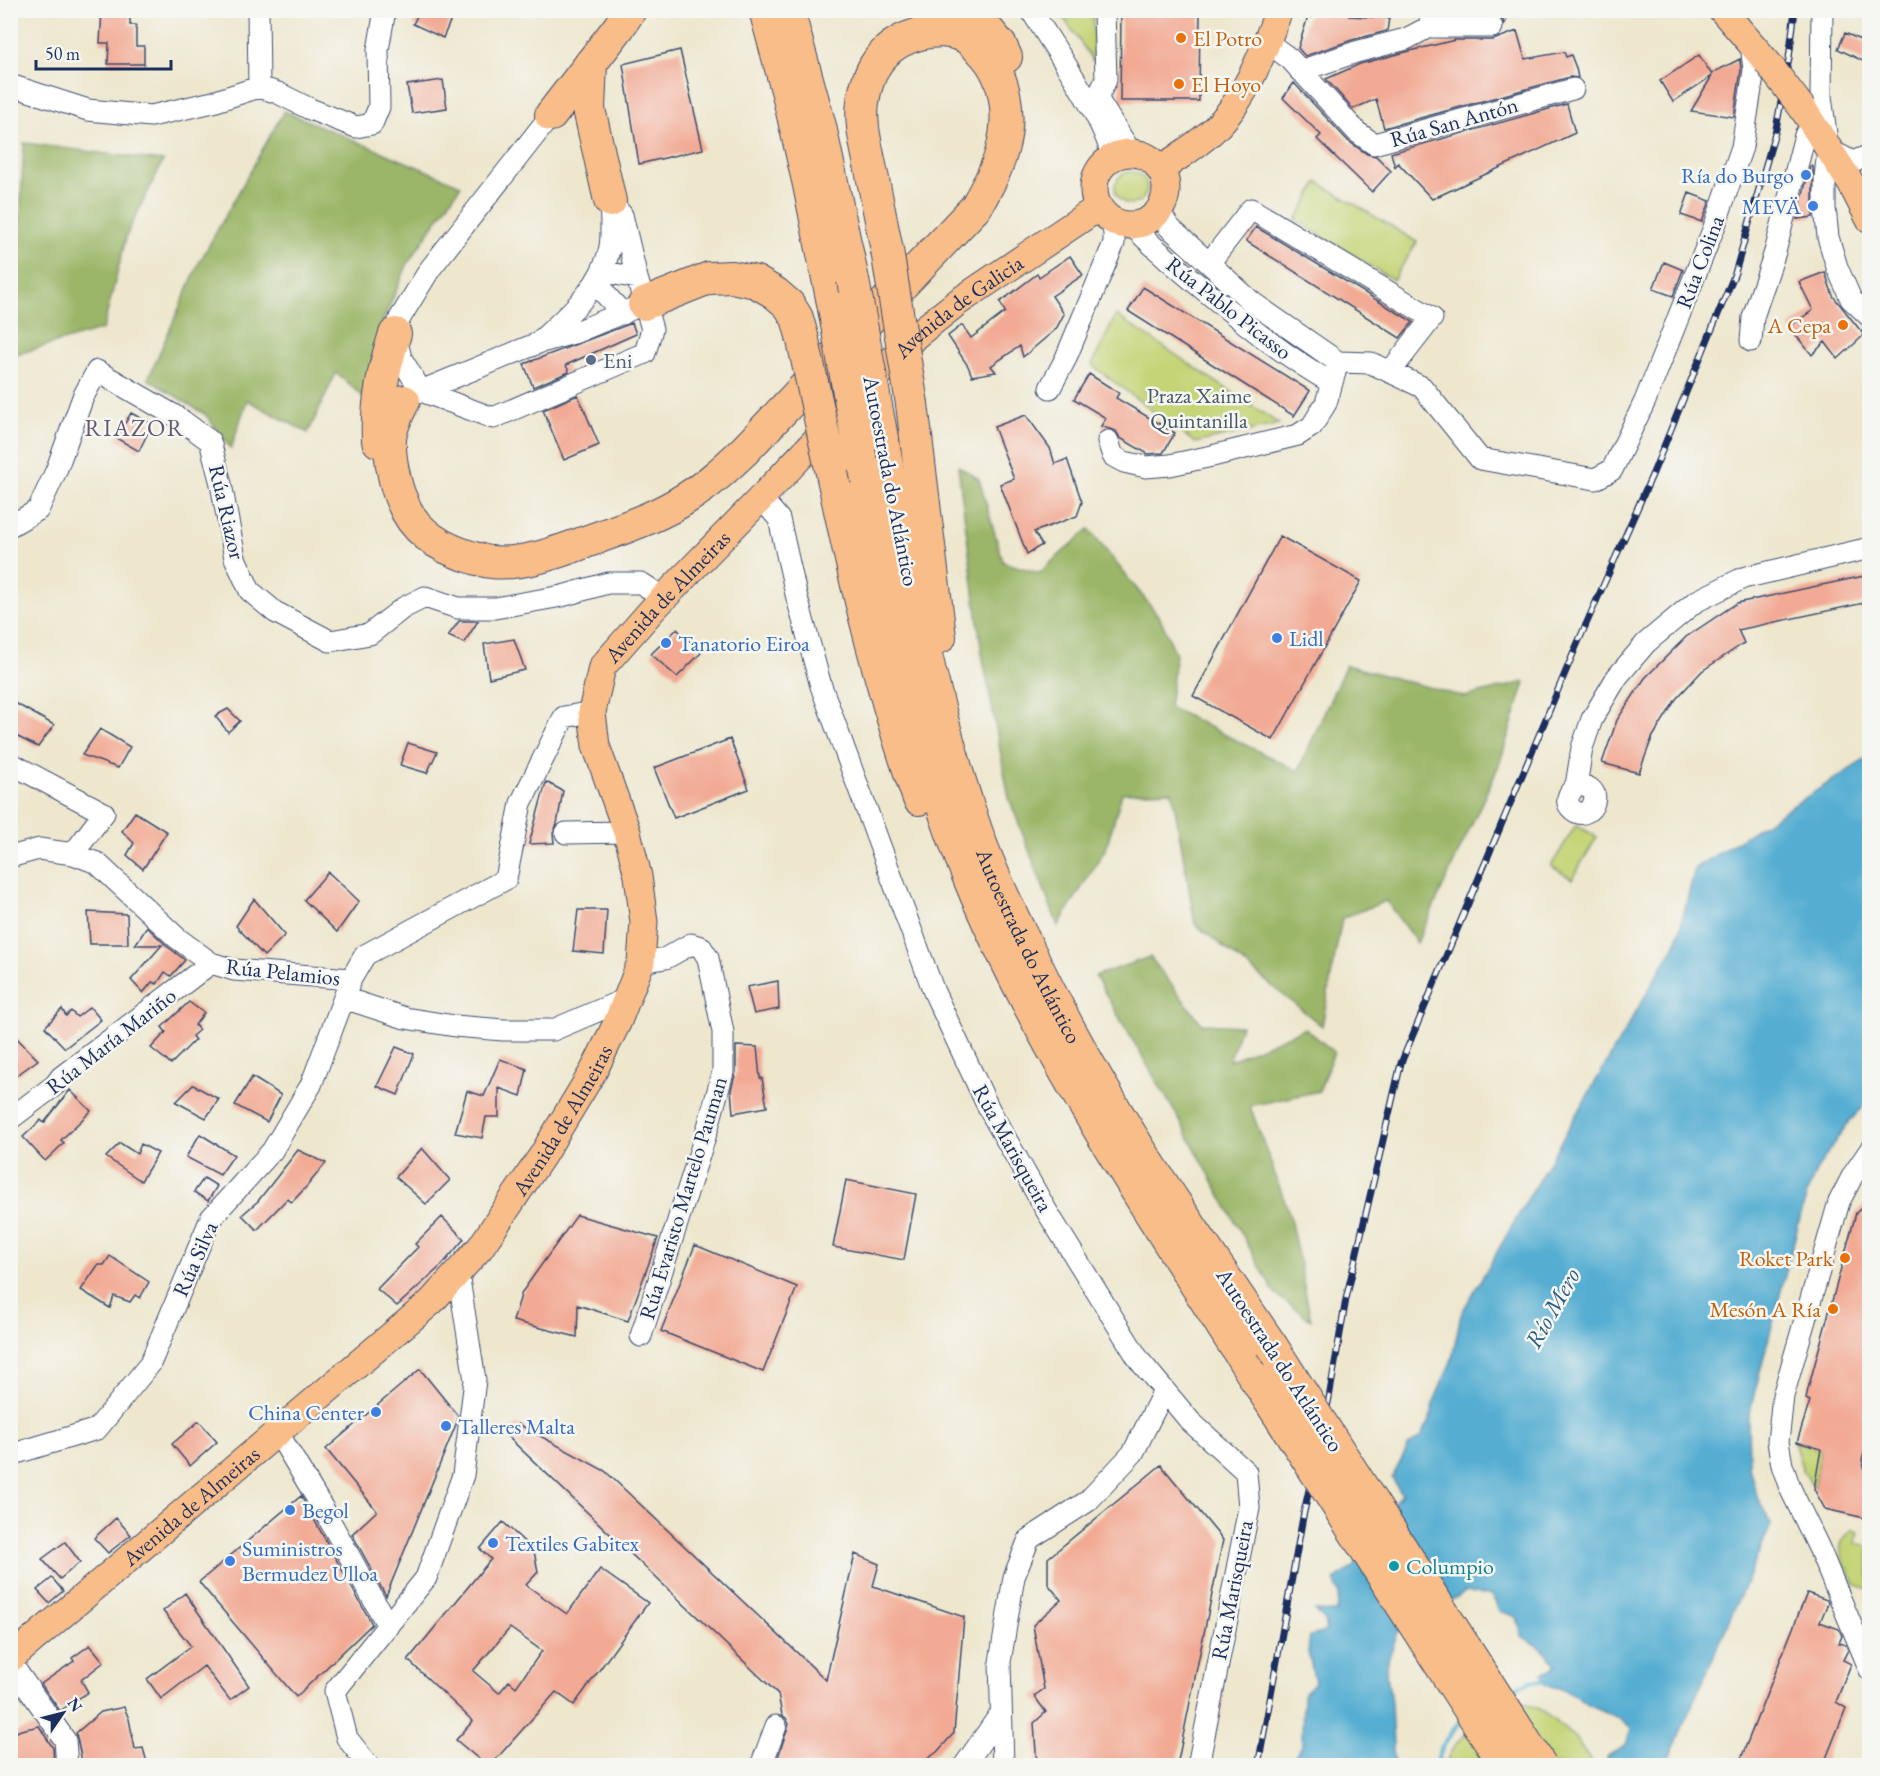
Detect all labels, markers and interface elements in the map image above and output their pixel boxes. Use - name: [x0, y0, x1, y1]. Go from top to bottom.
- place label: El Potro: [1193, 24, 1262, 53]
- marker: El Potro: [1174, 31, 1188, 45]
- scale bar: [36, 33, 171, 71]
- text: 50 m: [45, 42, 80, 65]
- place label: El Hoyo: [1191, 70, 1261, 99]
- marker: El Hoyo: [1172, 77, 1186, 91]
- street label: Rúa San Antón: [1387, 90, 1522, 154]
- place label: Ría do Burgo: [1681, 161, 1794, 190]
- marker: Ría do Burgo: [1799, 168, 1813, 182]
- place label: MEVÄ: [1742, 192, 1802, 221]
- marker: MEVÄ: [1806, 199, 1820, 213]
- street label: Rúa Colina: [1669, 211, 1731, 313]
- street label: Avenida de Galicia: [886, 248, 1029, 365]
- street label: Rúa Pablo Picasso: [1160, 250, 1298, 366]
- place label: A Cepa: [1766, 311, 1831, 340]
- marker: A Cepa: [1836, 318, 1850, 332]
- place label: Eni: [603, 346, 632, 375]
- marker: Eni: [584, 353, 598, 367]
- street label: Autoestrada do Atlántico: [856, 372, 926, 589]
- park label: Praza Xaime Quintanilla: [1147, 381, 1252, 435]
- district label: RIAZOR: [85, 412, 185, 443]
- street label: Rúa Riazor: [202, 462, 252, 563]
- street label: Avenida de Almeiras: [597, 524, 736, 670]
- place label: Lidl: [1289, 624, 1324, 653]
- place label: Tanatorio Eiroa: [678, 629, 810, 658]
- marker: Lidl: [1270, 631, 1284, 645]
- marker: Tanatorio Eiroa: [659, 636, 673, 650]
- street label: Autoestrada do Atlántico: [969, 843, 1089, 1049]
- street label: Rúa Pelamios: [224, 952, 342, 992]
- street label: Rúa María Mariño: [40, 981, 182, 1101]
- street label: Avenida de Almeiras: [504, 1040, 619, 1202]
- street label: Rúa Evaristo Martelo Pauman: [632, 1073, 734, 1323]
- street label: Rúa Marisqueira: [966, 1079, 1060, 1217]
- street label: Rúa Silva: [166, 1217, 224, 1301]
- place label: Roket Park: [1739, 1244, 1834, 1273]
- marker: Roket Park: [1838, 1251, 1852, 1265]
- street label: Autoestrada do Atlántico: [1209, 1262, 1350, 1458]
- water label: Río Mero: [1517, 1262, 1587, 1354]
- place label: Mesón A Ría: [1710, 1295, 1821, 1324]
- marker: Mesón A Ría: [1826, 1302, 1840, 1316]
- place label: China Center: [248, 1398, 365, 1427]
- marker: China Center: [369, 1405, 383, 1419]
- place label: Talleres Malta: [458, 1412, 575, 1441]
- marker: Talleres Malta: [439, 1419, 453, 1433]
- street label: Avenida de Almeiras: [115, 1439, 266, 1573]
- place label: Begol: [302, 1496, 349, 1525]
- marker: Begol: [283, 1503, 297, 1517]
- street label: Rúa Marisqueira: [1204, 1518, 1260, 1662]
- place label: Textiles Gabitex: [505, 1529, 639, 1558]
- place label: Suministros Bermudez Ulloa: [242, 1534, 378, 1588]
- marker: Textiles Gabitex: [486, 1536, 500, 1550]
- place label: Columpio: [1406, 1552, 1494, 1581]
- marker: Suministros Bermudez Ulloa: [223, 1554, 237, 1568]
- marker: Columpio: [1387, 1559, 1401, 1573]
- north arrow: [33, 1683, 93, 1743]
- text: N: [63, 1693, 87, 1716]

